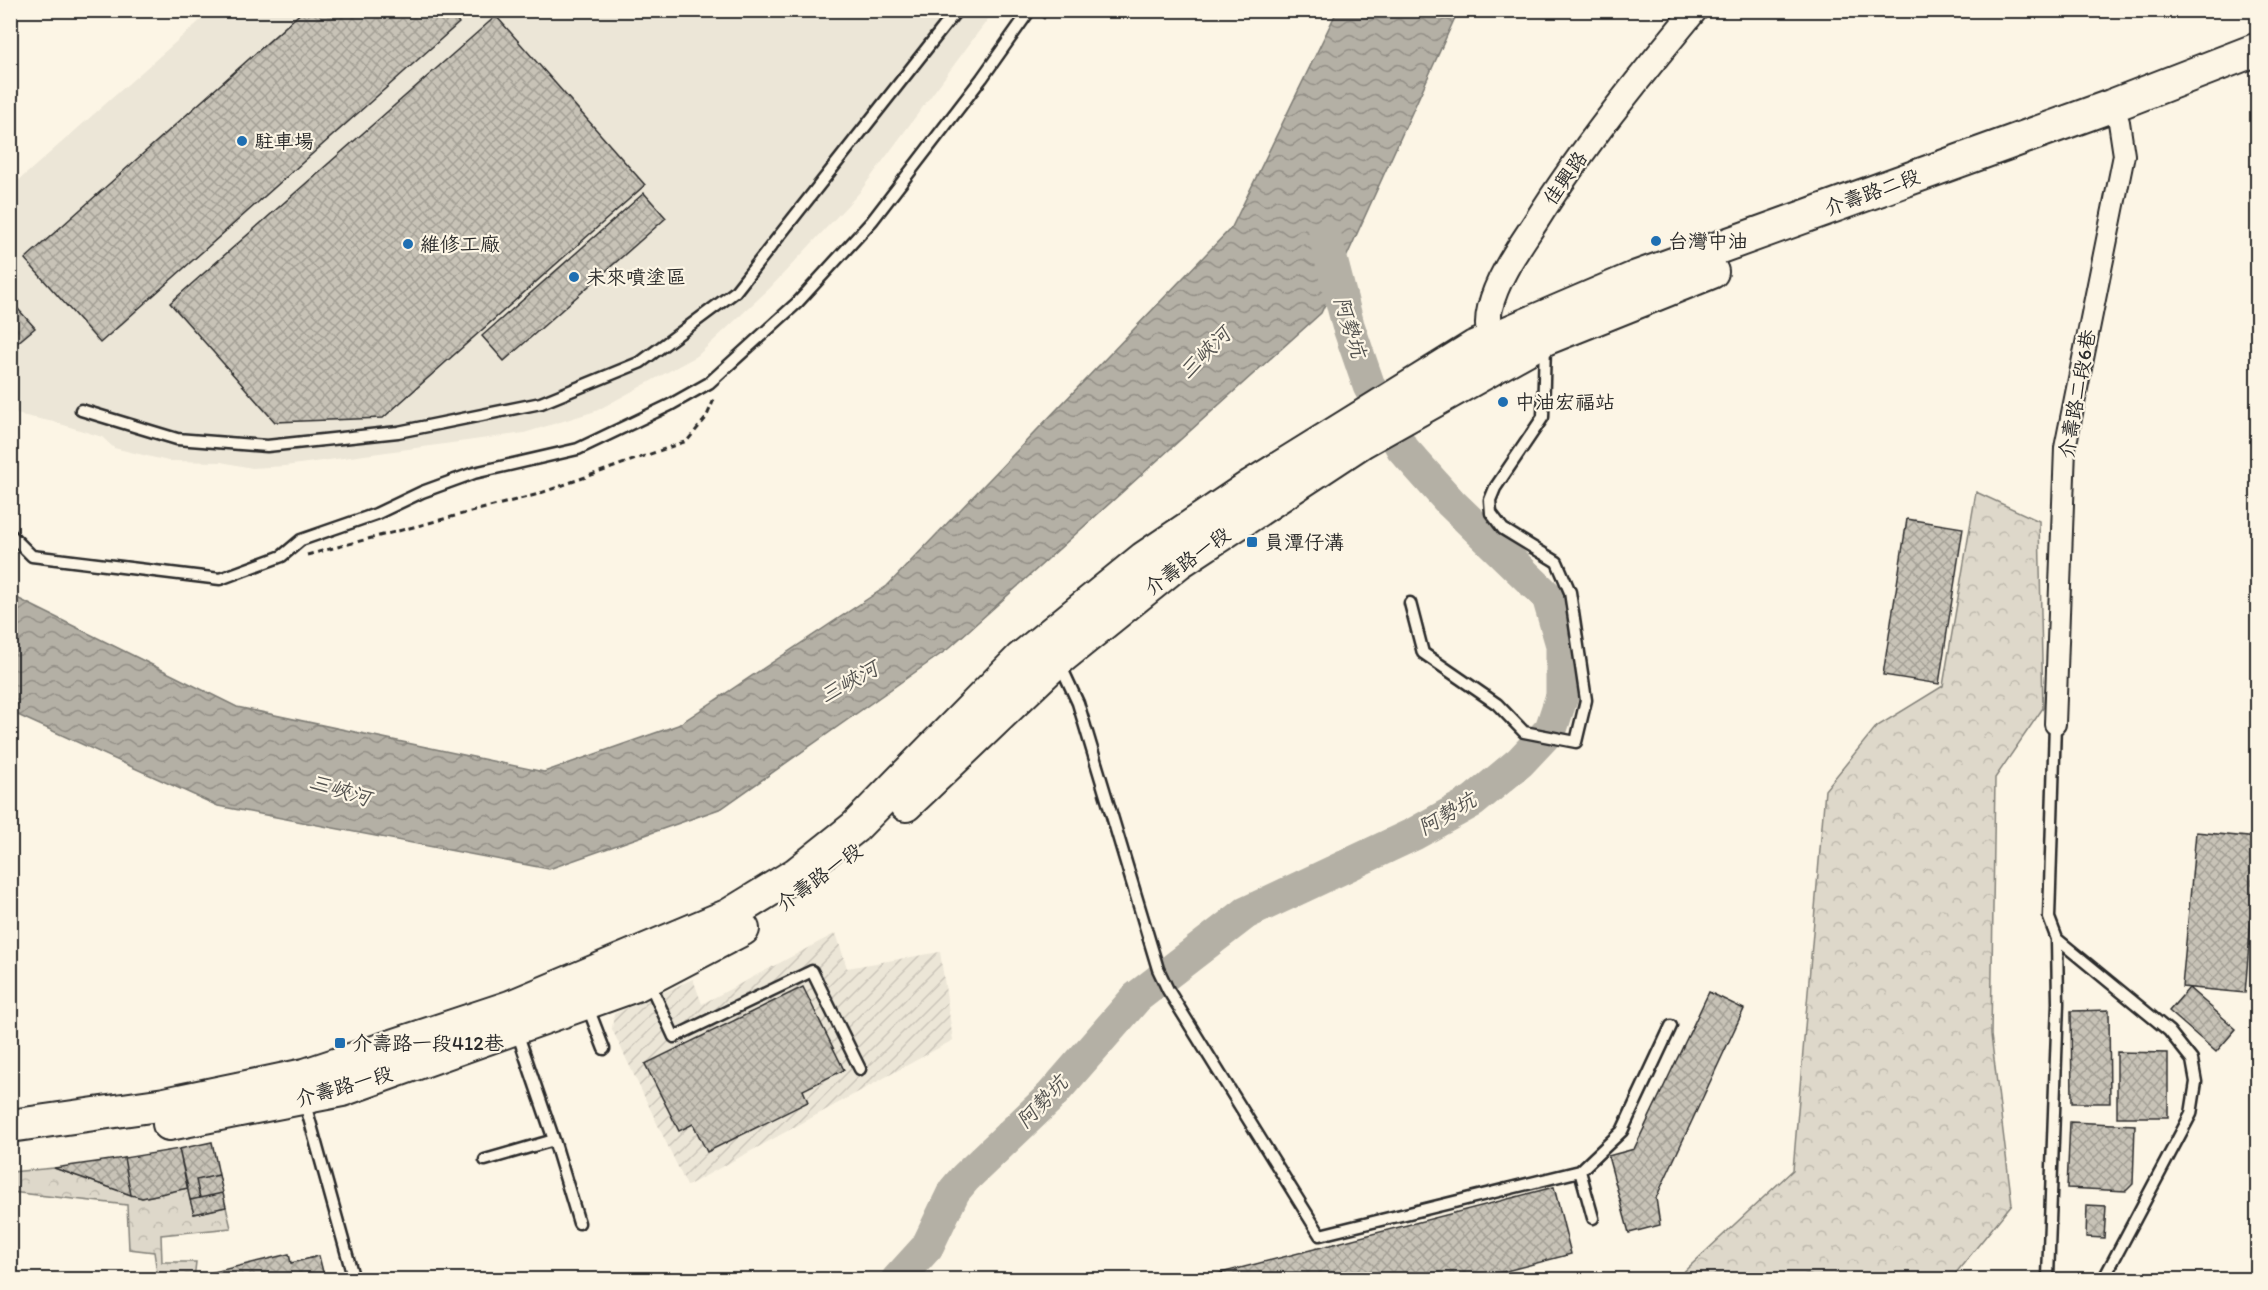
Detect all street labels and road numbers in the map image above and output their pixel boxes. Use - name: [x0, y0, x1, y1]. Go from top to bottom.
- street label: 佳興路: [1538, 146, 1593, 209]
- street label: 介壽路二段: [1821, 164, 1923, 220]
- street label: 介壽路二段6巷: [2054, 327, 2100, 460]
- street label: 介壽路一段: [1139, 522, 1235, 600]
- street label: 介壽路一段: [771, 838, 867, 916]
- street label: 介壽路一段: [293, 1061, 395, 1111]

